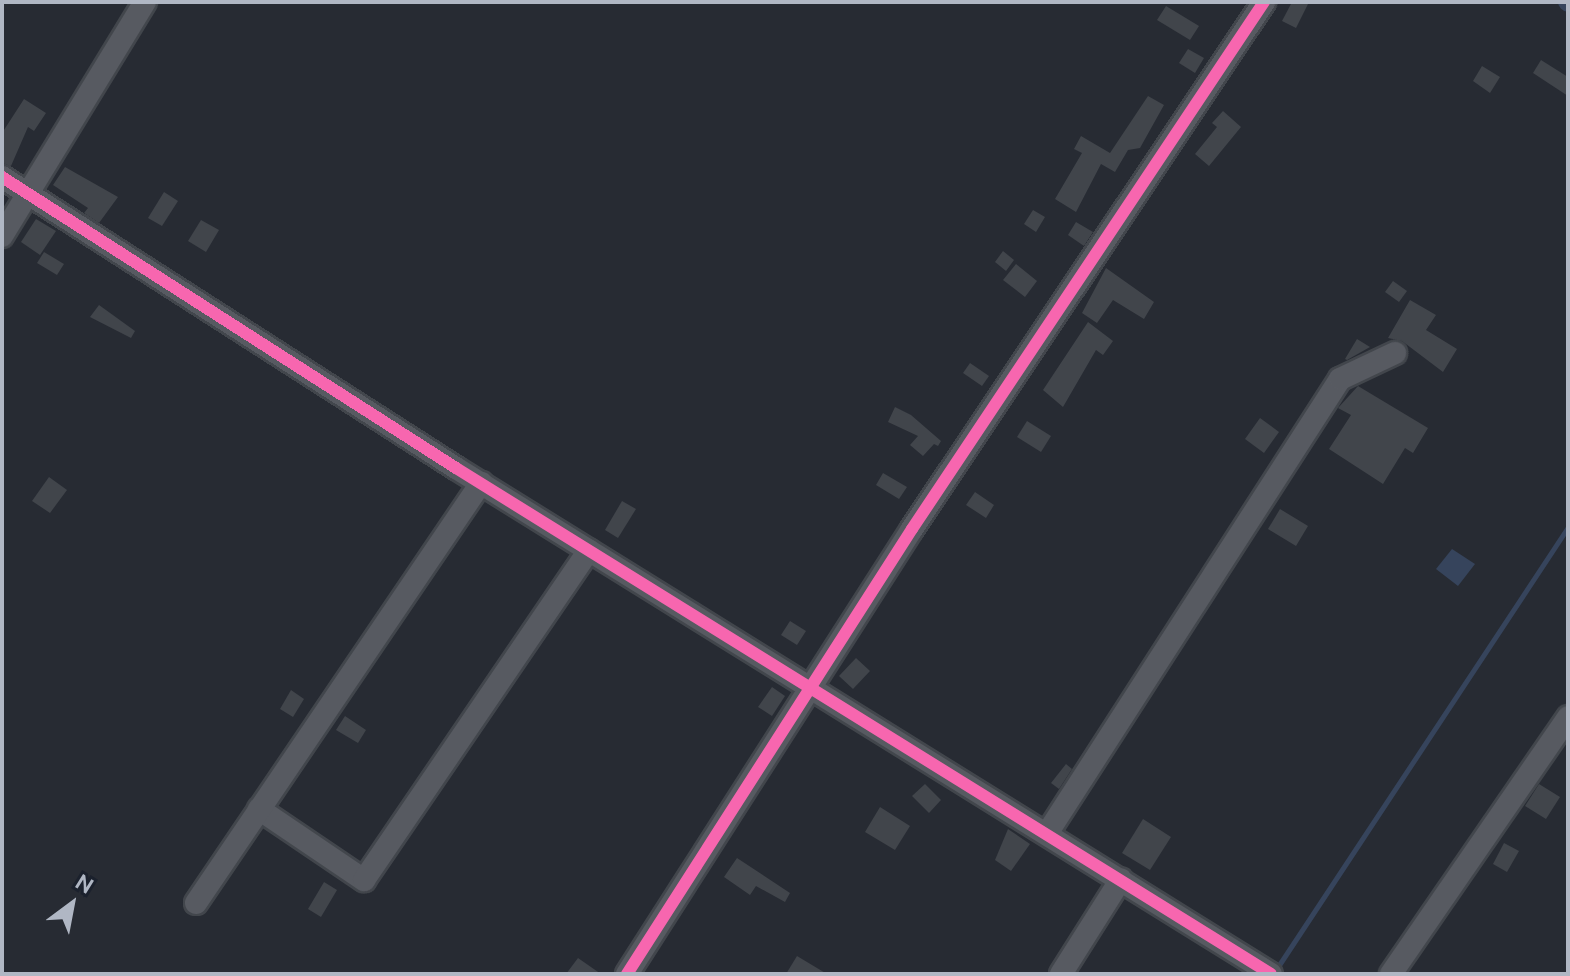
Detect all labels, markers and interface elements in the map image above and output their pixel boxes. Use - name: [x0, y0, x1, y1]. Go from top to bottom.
- north arrow: [32, 864, 112, 944]
- text: N: [71, 868, 99, 898]

